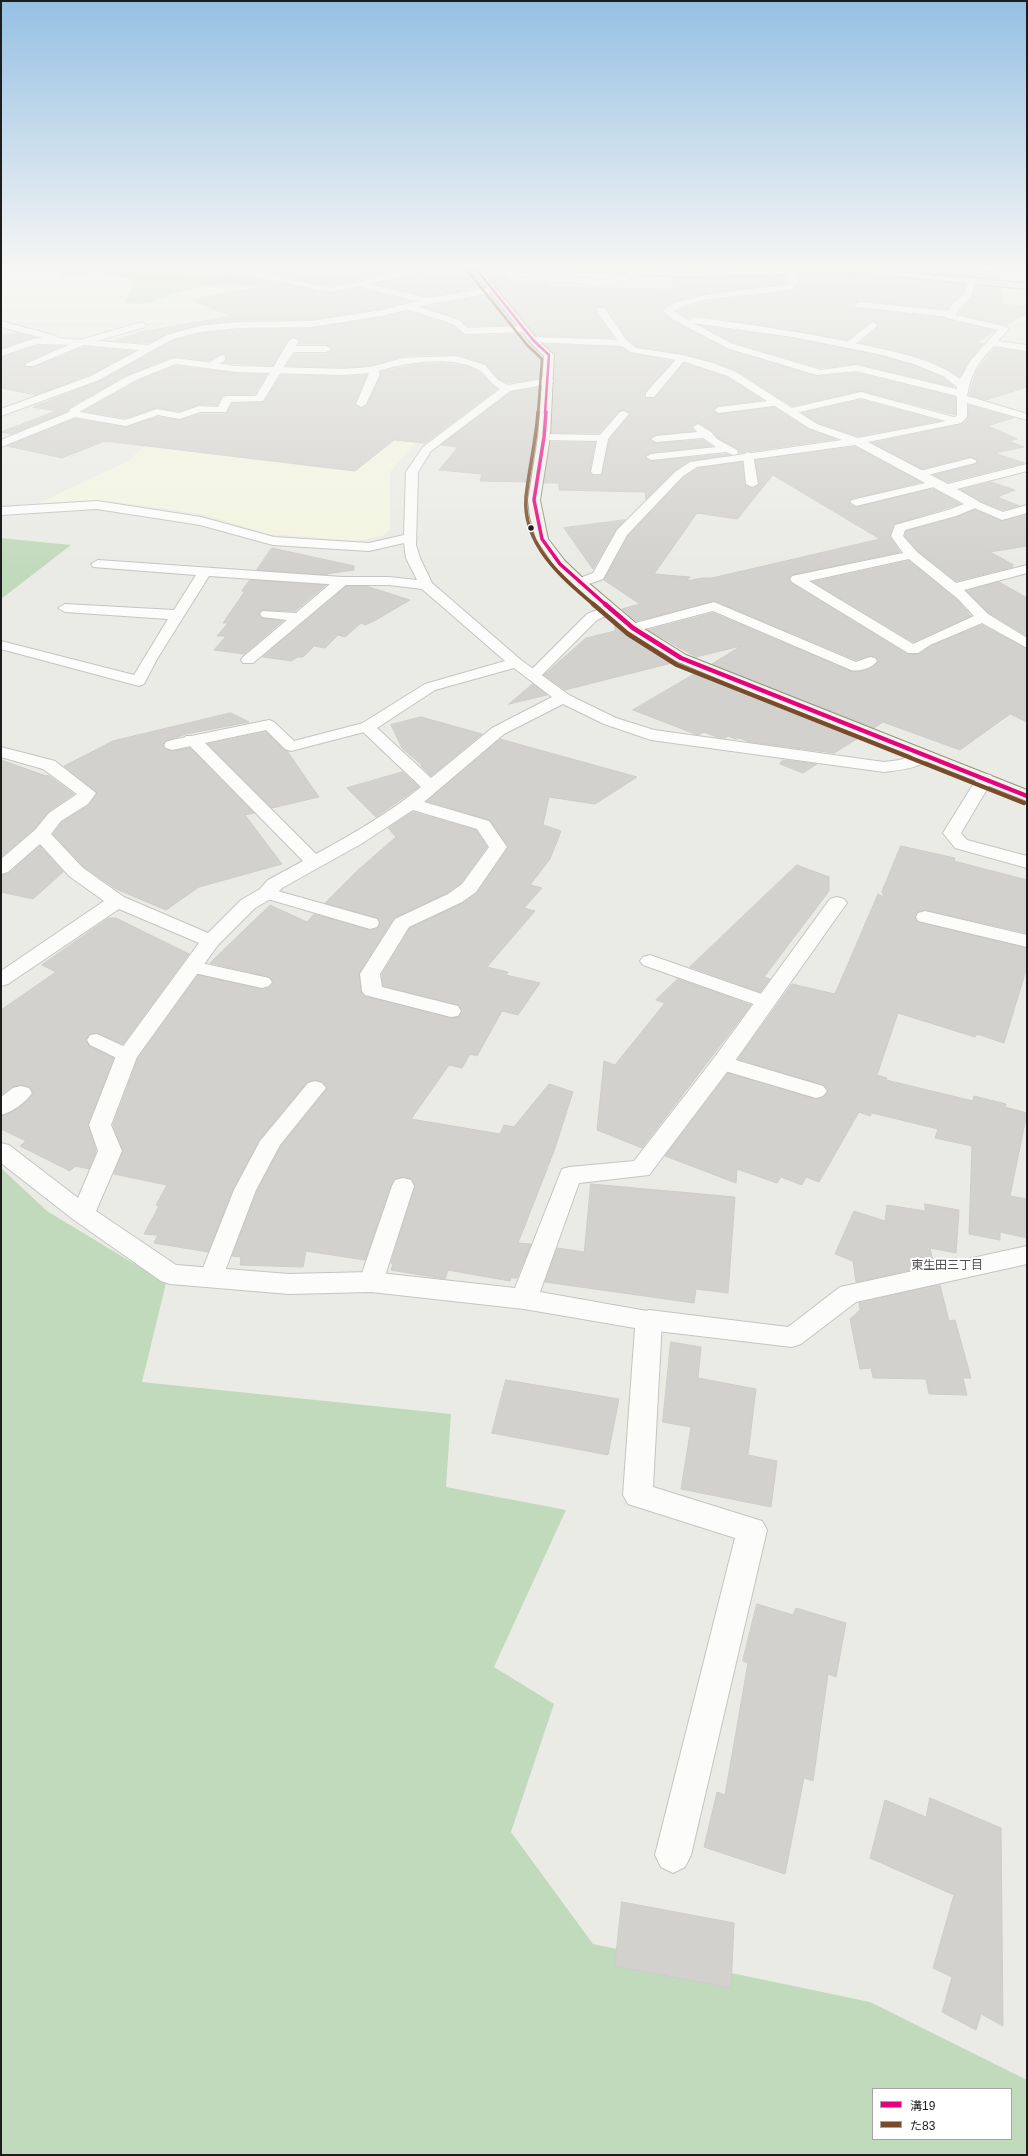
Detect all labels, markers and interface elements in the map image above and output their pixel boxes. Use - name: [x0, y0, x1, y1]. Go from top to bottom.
- unlabelled marker: [526, 523, 536, 533]
- district label: 東生田三丁目: [911, 1259, 983, 1273]
- legend: [872, 2088, 1012, 2140]
- text: 溝19: [910, 2099, 935, 2113]
- text: た83: [910, 2119, 935, 2133]

